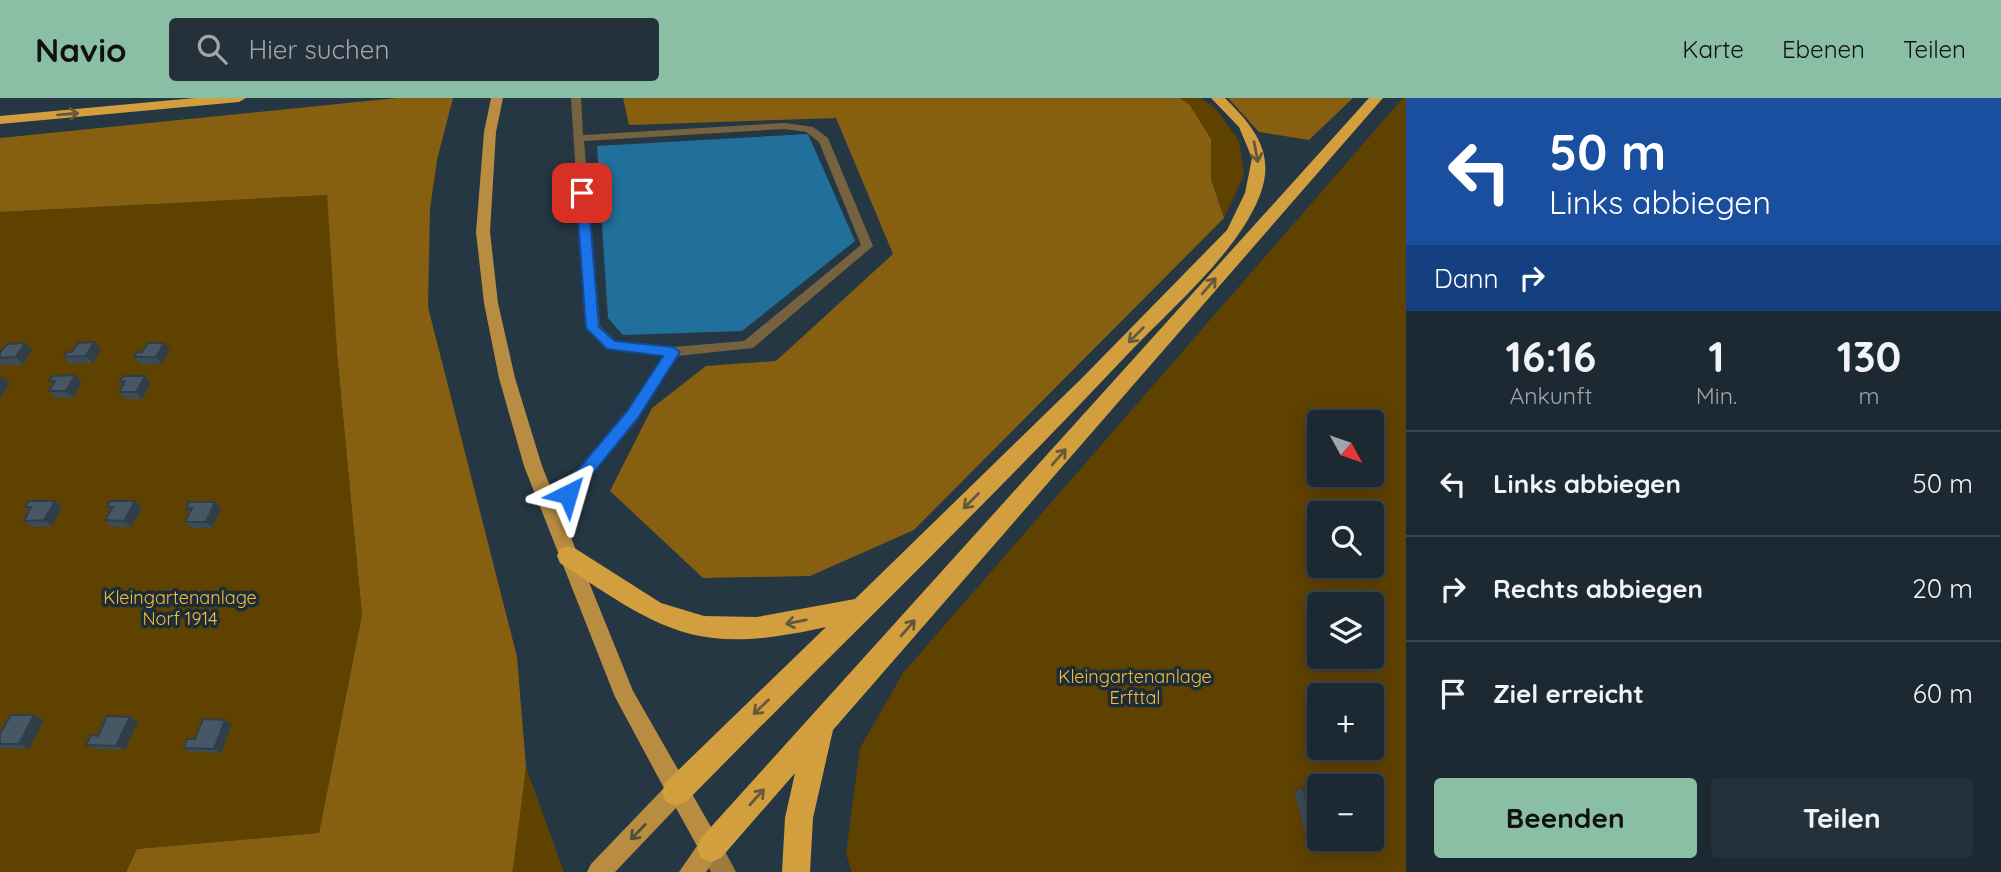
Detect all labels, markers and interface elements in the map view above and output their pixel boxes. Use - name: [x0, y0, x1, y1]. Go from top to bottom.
- search box: [169, 18, 659, 81]
- text: Navio: [35, 29, 127, 70]
- icon: search: [193, 30, 231, 68]
- text: Hier suchen: [249, 33, 390, 66]
- text: Karte: [1682, 34, 1744, 64]
- text: Ebenen: [1782, 34, 1865, 64]
- text: Teilen: [1903, 34, 1966, 64]
- one-way arrow: [56, 107, 79, 120]
- text: 50 m: [1549, 121, 1666, 182]
- icon: left: [1434, 126, 1525, 217]
- one-way arrow: [1250, 140, 1263, 163]
- pin: [552, 163, 612, 223]
- icon: arrive: [563, 174, 601, 212]
- text: Links abbiegen: [1549, 182, 1771, 222]
- icon: right: [1513, 259, 1551, 297]
- text: Dann: [1434, 262, 1499, 295]
- one-way arrow: [1201, 277, 1217, 295]
- one-way arrow: [1128, 326, 1145, 343]
- text: 16:16: [1506, 330, 1596, 383]
- text: 1: [1708, 330, 1725, 383]
- text: 130: [1837, 330, 1901, 383]
- text: Ankunft: [1509, 381, 1592, 410]
- text: Min.: [1696, 381, 1737, 410]
- text: m: [1859, 381, 1880, 410]
- north arrow: [1307, 410, 1384, 486]
- map controls: [1307, 410, 1384, 851]
- one-way arrow: [1051, 448, 1067, 466]
- position arrow: [531, 457, 605, 531]
- icon: left: [1434, 465, 1472, 503]
- text: Links abbiegen: [1493, 467, 1681, 500]
- text: 50 m: [1913, 467, 1973, 500]
- one-way arrow: [962, 492, 979, 509]
- button: search: [1307, 501, 1384, 578]
- icon: right: [1434, 570, 1472, 608]
- text: Rechts abbiegen: [1493, 572, 1703, 605]
- text: 20 m: [1912, 572, 1973, 605]
- park label: Kleingartenanlage Norf 1914: [103, 586, 257, 630]
- button: layers: [1307, 592, 1384, 669]
- one-way arrow: [785, 616, 808, 630]
- one-way arrow: [900, 619, 916, 637]
- park label: Kleingartenanlage Erfttal: [1058, 665, 1212, 709]
- icon: arrive: [1434, 675, 1472, 713]
- text: Ziel erreicht: [1493, 677, 1644, 710]
- text: 60 m: [1913, 677, 1973, 710]
- button: +: [1307, 683, 1384, 760]
- one-way arrow: [753, 698, 770, 715]
- button: −: [1307, 774, 1384, 851]
- button: Beenden: [1434, 778, 1697, 858]
- button: Teilen: [1711, 778, 1973, 858]
- one-way arrow: [749, 788, 765, 806]
- one-way arrow: [629, 823, 646, 840]

